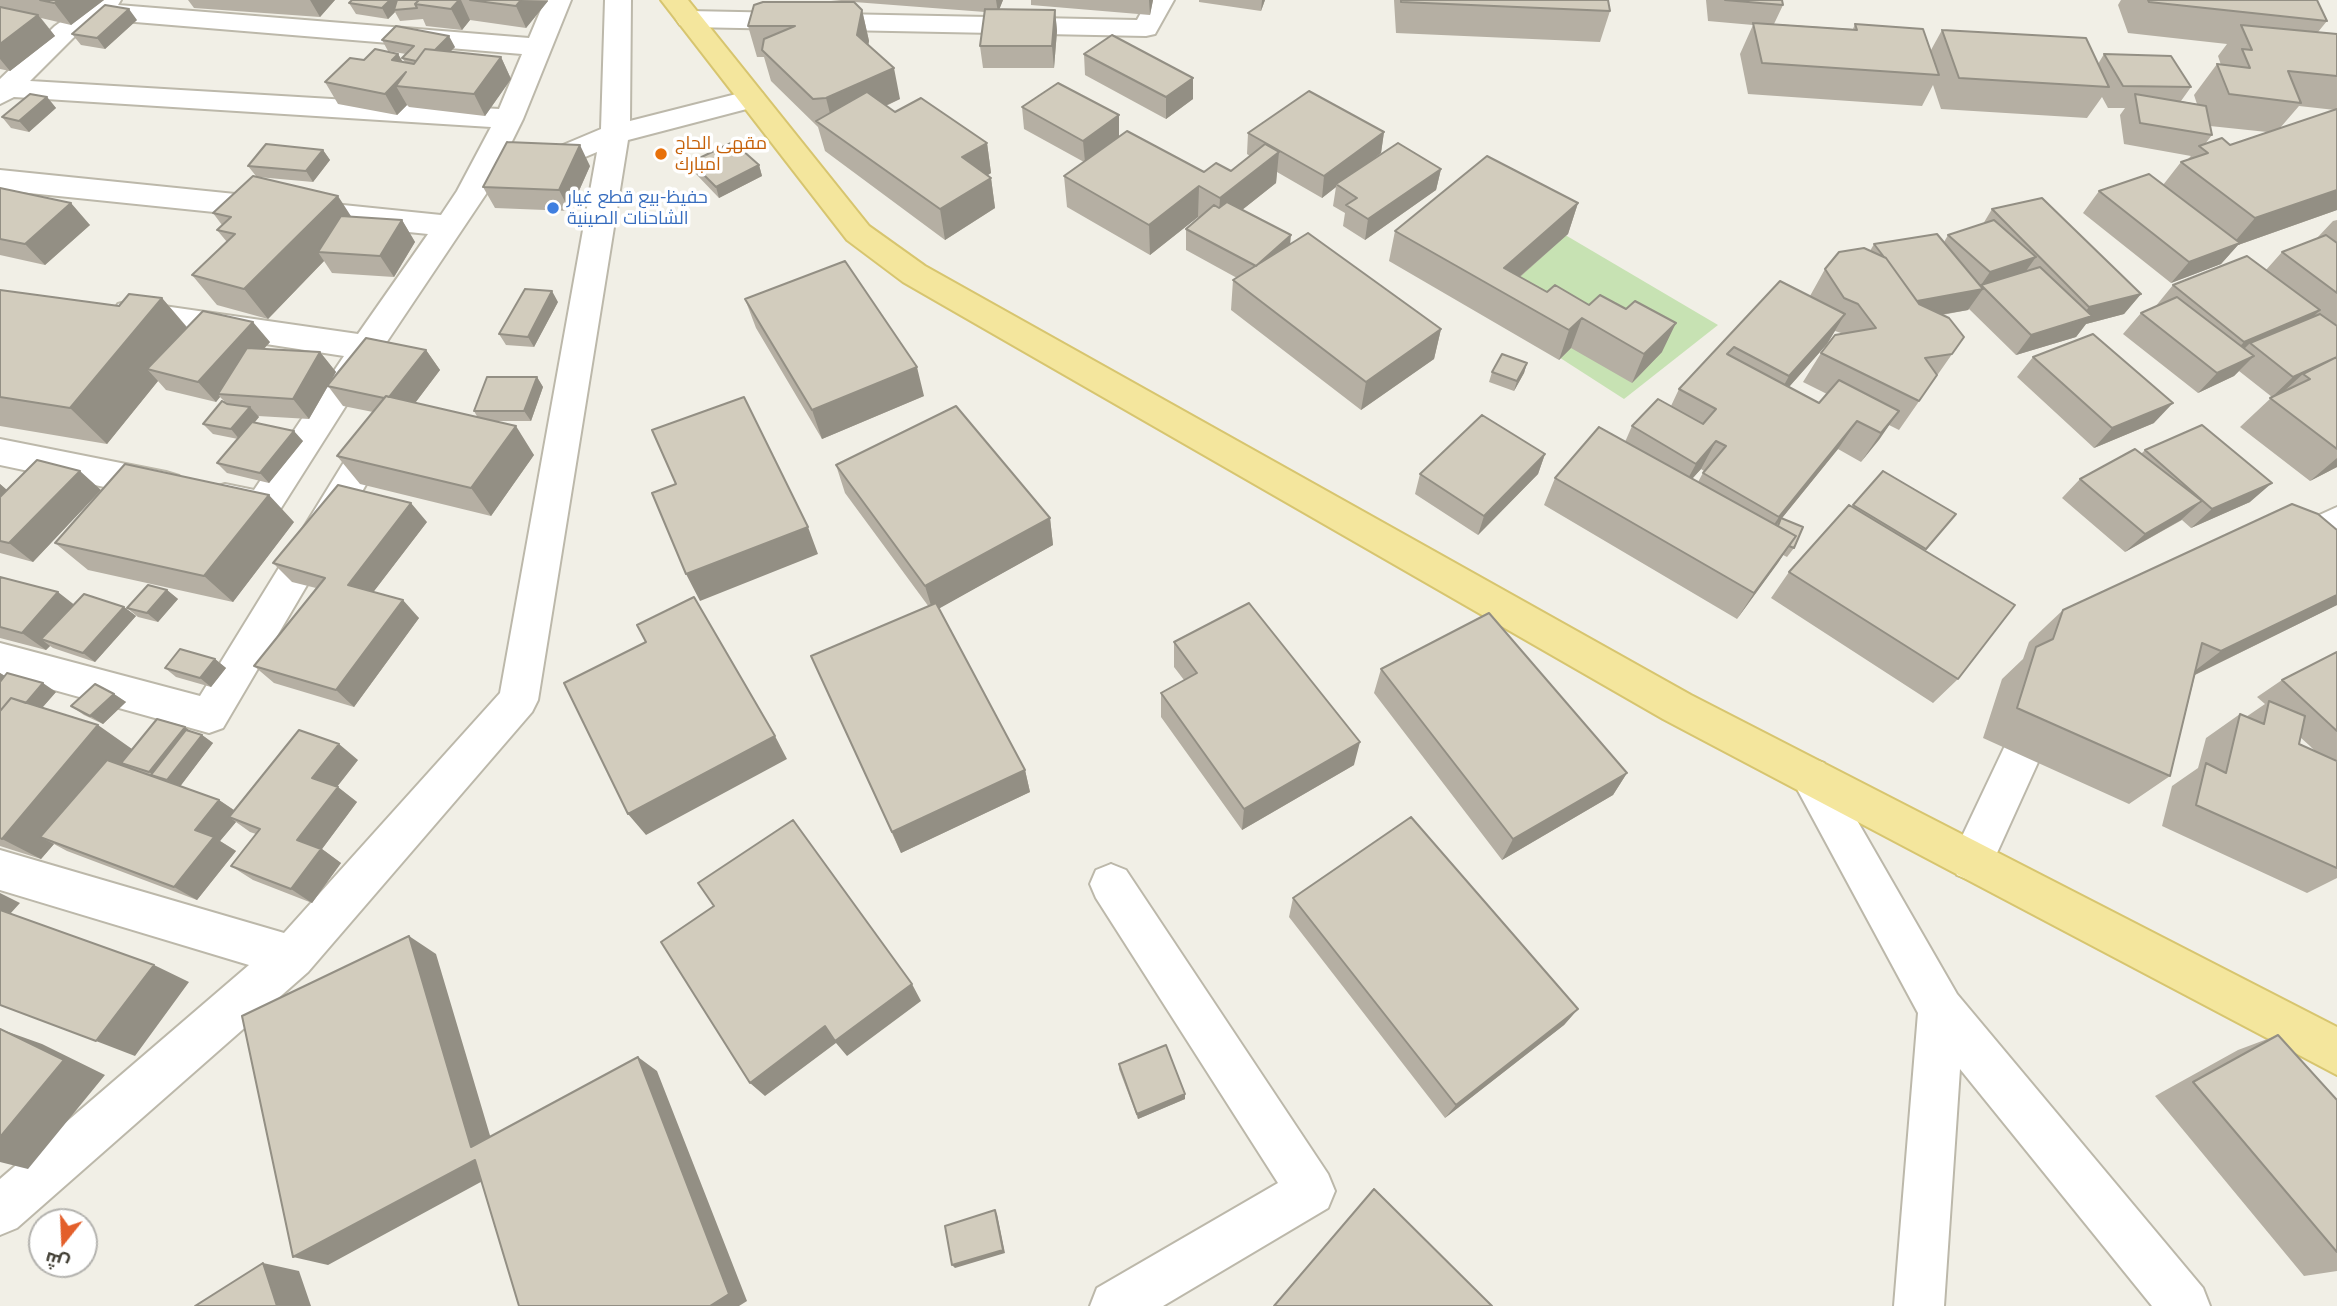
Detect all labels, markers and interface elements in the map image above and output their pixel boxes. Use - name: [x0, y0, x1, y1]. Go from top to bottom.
- place label: مقهى الحاج امبارك: [675, 133, 767, 176]
- marker: مقهى الحاج امبارك: [653, 146, 669, 162]
- place label: حفيظ-بيع قطع غيار الشاحنات الصينية: [567, 187, 708, 230]
- marker: حفيظ-بيع قطع غيار الشاحنات الصينية: [545, 200, 561, 216]
- north arrow: [28, 1208, 98, 1278]
- text: ش: [42, 1247, 72, 1276]

